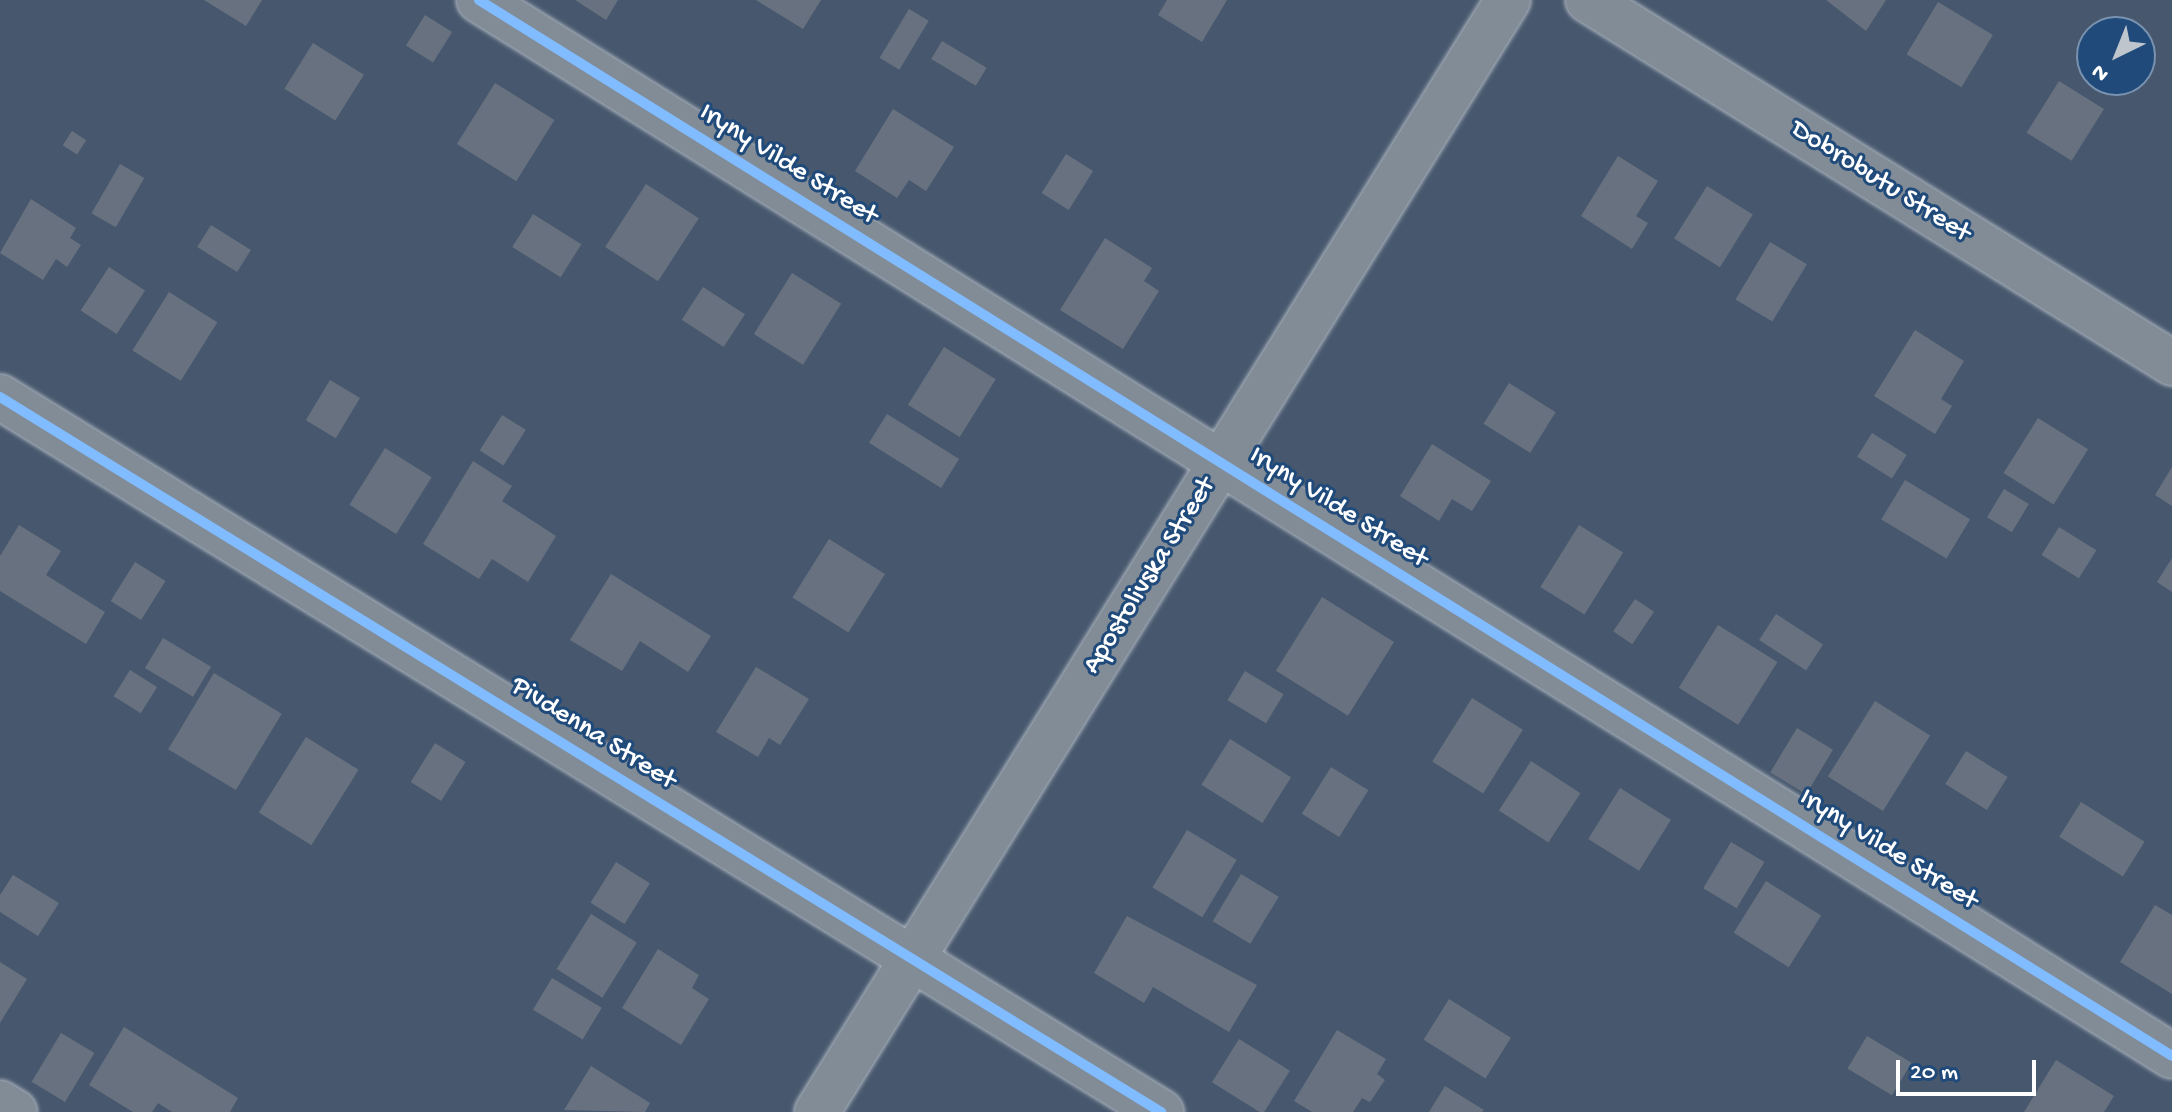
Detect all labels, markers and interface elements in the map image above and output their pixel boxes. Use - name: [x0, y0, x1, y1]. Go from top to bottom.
- north arrow: [2076, 16, 2156, 96]
- text: N: [2087, 58, 2115, 86]
- street label: Iryny Vilde Street: [693, 97, 883, 233]
- street label: Dobrobutu Street: [1784, 113, 1976, 251]
- street label: Iryny Vilde Street: [1243, 440, 1433, 576]
- street label: Apostolivska Street: [1076, 472, 1224, 680]
- street label: Pivdenna Street: [504, 670, 682, 798]
- street label: Iryny Vilde Street: [1793, 782, 1983, 918]
- scale bar: [1900, 1044, 2040, 1094]
- text: 20 m: [1910, 1059, 1958, 1088]

